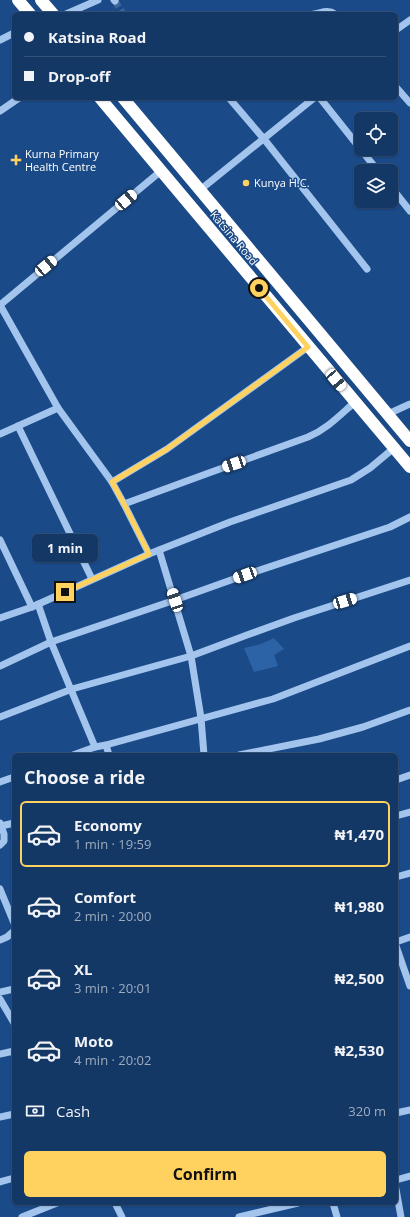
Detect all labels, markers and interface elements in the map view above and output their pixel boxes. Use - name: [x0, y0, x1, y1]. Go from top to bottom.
- text: Katsina Road: [48, 27, 146, 47]
- text: Drop-off: [48, 66, 110, 86]
- map controls: [354, 112, 398, 208]
- button: locate: [354, 112, 398, 156]
- place label: Kurna Primary Health Centre: [25, 146, 99, 174]
- marker: Kurna Primary Health Centre: [10, 154, 22, 166]
- button: layers: [354, 164, 398, 208]
- place label: Kunya H.C.: [254, 175, 310, 190]
- marker: Kunya H.C.: [241, 178, 251, 188]
- car: [113, 188, 139, 212]
- street label: Katsina Road: [207, 207, 262, 268]
- car: [33, 254, 59, 278]
- route start: [250, 279, 268, 297]
- car: [324, 367, 348, 393]
- car: [221, 454, 247, 474]
- callout: 1 min: [32, 534, 98, 562]
- text: 1 min: [47, 539, 83, 557]
- car: [232, 565, 258, 585]
- route end: [56, 583, 74, 601]
- car: [166, 587, 184, 613]
- car: [332, 592, 358, 610]
- text: Choose a ride: [24, 765, 145, 789]
- text: Economy: [74, 815, 142, 835]
- icon: car: [26, 816, 62, 852]
- text: ₦1,470: [335, 824, 384, 844]
- text: 1 min · 19:59: [74, 835, 151, 853]
- text: Comfort: [74, 887, 136, 907]
- icon: car: [26, 888, 62, 924]
- text: ₦1,980: [335, 896, 384, 916]
- text: 2 min · 20:00: [74, 907, 151, 925]
- text: XL: [74, 959, 92, 979]
- icon: car: [26, 960, 62, 996]
- text: ₦2,500: [335, 968, 384, 988]
- text: 3 min · 20:01: [74, 979, 151, 997]
- text: Moto: [74, 1031, 113, 1051]
- icon: car: [26, 1032, 62, 1068]
- text: ₦2,530: [335, 1040, 384, 1060]
- text: 4 min · 20:02: [74, 1051, 151, 1069]
- icon: cash: [24, 1100, 46, 1122]
- text: Cash: [56, 1101, 90, 1121]
- text: 320 m: [348, 1102, 386, 1120]
- button: Confirm: [24, 1151, 386, 1197]

